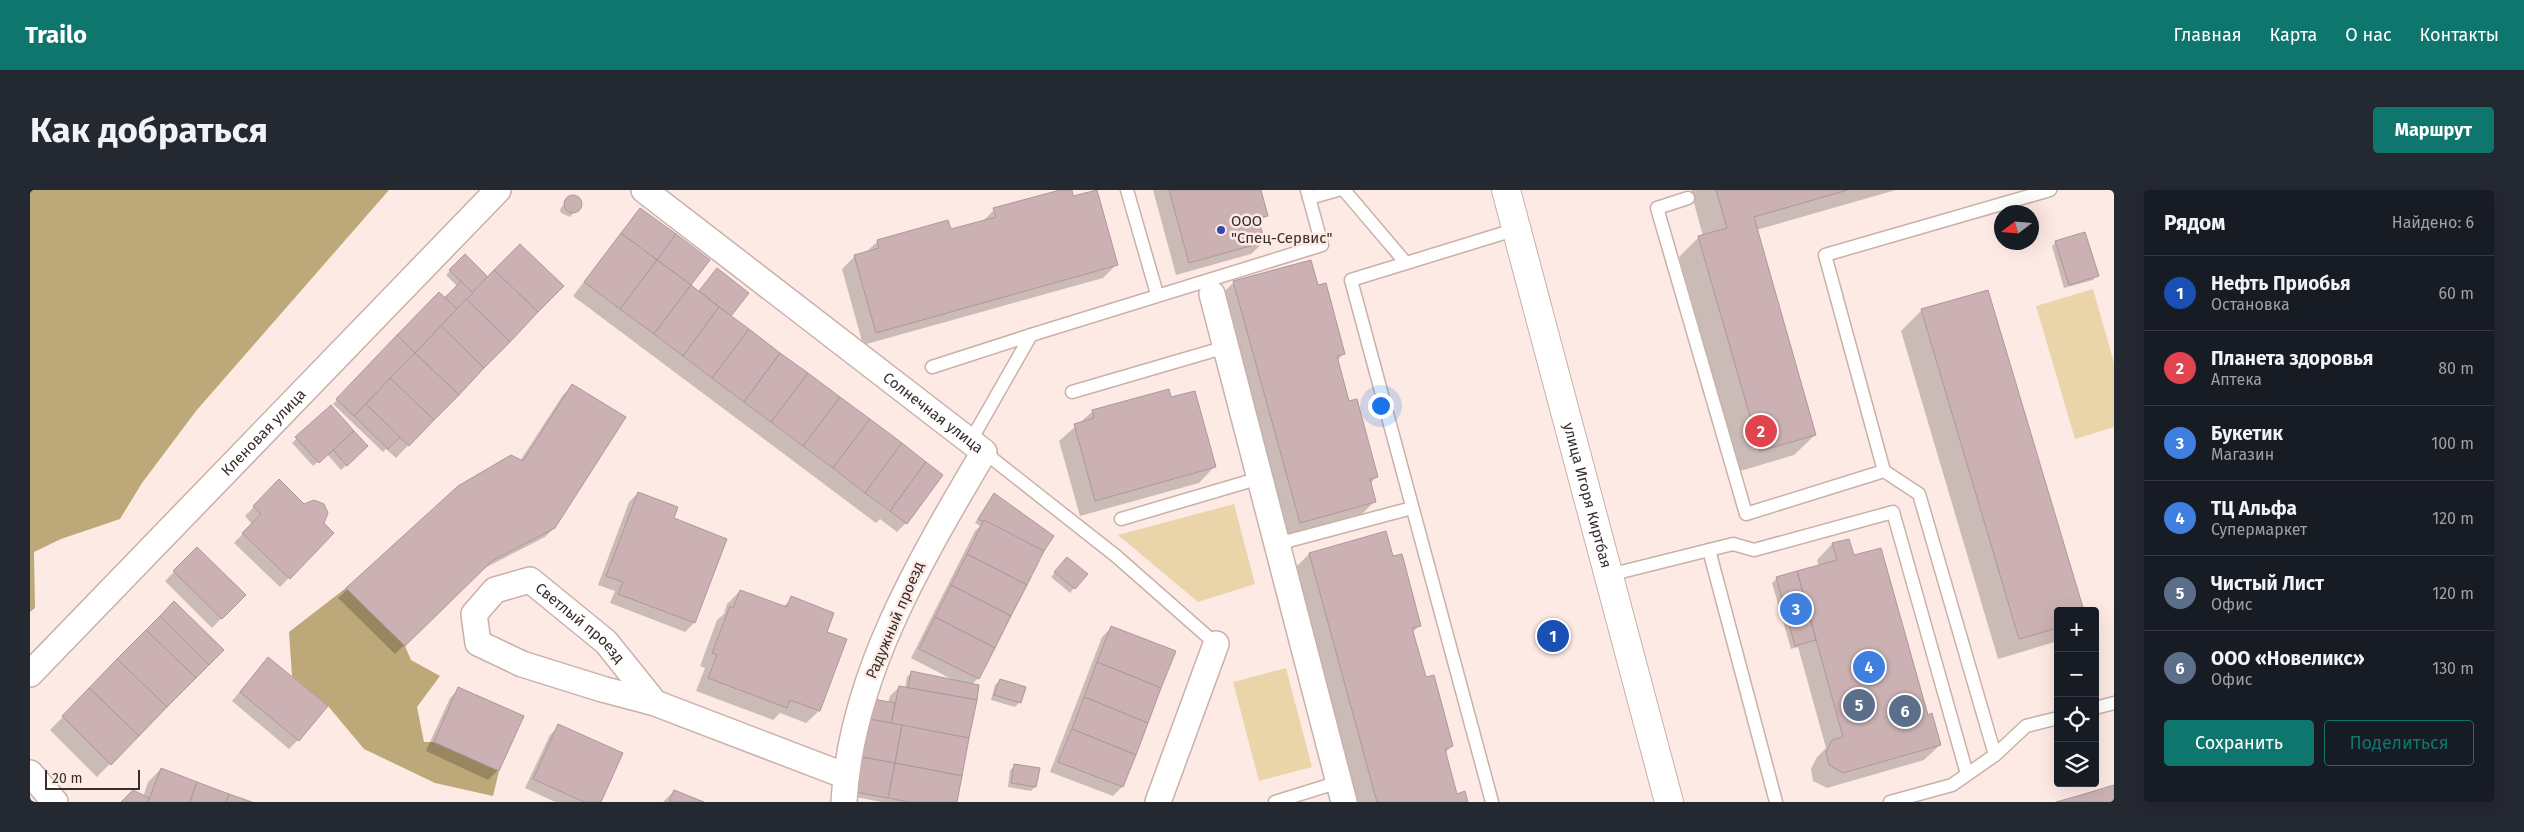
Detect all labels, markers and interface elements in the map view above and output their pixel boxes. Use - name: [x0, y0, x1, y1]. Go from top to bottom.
- text: Trailo: [25, 21, 87, 49]
- text: Главная: [2174, 24, 2242, 46]
- text: Карта: [2270, 24, 2317, 46]
- text: О нас: [2345, 24, 2392, 46]
- text: Контакты: [2420, 24, 2499, 46]
- button: Маршрут: [2373, 107, 2494, 153]
- text: Как добраться: [30, 109, 268, 151]
- north arrow: [1994, 205, 2039, 250]
- text: Рядом: [2164, 210, 2225, 236]
- place label: ООО "Спец-Сервис": [1231, 212, 1333, 247]
- text: Найдено: 6: [2392, 213, 2474, 232]
- marker: ООО "Спец-Сервис": [1215, 224, 1227, 236]
- text: Нефть Приобья: [2211, 272, 2351, 295]
- text: 1: [2176, 284, 2184, 303]
- text: 60 m: [2439, 284, 2474, 303]
- text: Остановка: [2211, 295, 2290, 314]
- text: Планета здоровья: [2211, 347, 2373, 370]
- text: 2: [2176, 359, 2184, 378]
- text: 80 m: [2438, 359, 2474, 378]
- street label: Солнечная улица: [879, 368, 987, 457]
- text: Аптека: [2211, 370, 2262, 389]
- street label: Кленовая улица: [218, 385, 310, 480]
- your location: [1368, 393, 1394, 419]
- pin: 2: [1745, 412, 1777, 450]
- street label: улица Игоря Киртбая: [1559, 421, 1615, 570]
- text: Букетик: [2211, 422, 2283, 445]
- text: 3: [2176, 434, 2184, 453]
- text: 100 m: [2431, 434, 2474, 453]
- text: Магазин: [2211, 445, 2274, 464]
- text: ТЦ Альфа: [2211, 497, 2297, 520]
- text: 4: [2175, 509, 2185, 528]
- text: 120 m: [2432, 509, 2474, 528]
- text: Супермаркет: [2211, 520, 2307, 539]
- street label: Радужный проезд: [862, 559, 928, 681]
- text: Чистый Лист: [2211, 572, 2324, 595]
- street label: Светлый проезд: [532, 579, 628, 667]
- text: 5: [2176, 584, 2184, 603]
- text: 120 m: [2432, 584, 2474, 603]
- pin: 3: [1780, 590, 1812, 628]
- text: Офис: [2211, 595, 2252, 614]
- map controls: [2054, 607, 2099, 787]
- button: +: [2054, 607, 2099, 652]
- pin: 1: [1537, 617, 1569, 655]
- text: ООО «Новеликс»: [2211, 647, 2365, 670]
- pin: 4: [1853, 648, 1885, 686]
- button: −: [2054, 652, 2099, 697]
- text: 6: [2175, 659, 2185, 678]
- text: 130 m: [2432, 659, 2474, 678]
- text: Офис: [2211, 670, 2252, 689]
- pin: 5: [1843, 686, 1875, 724]
- pin: 6: [1889, 692, 1921, 730]
- button: locate: [2054, 697, 2099, 742]
- button: Сохранить: [2164, 720, 2314, 766]
- button: Поделиться: [2324, 720, 2474, 766]
- button: layers: [2054, 742, 2099, 787]
- scale bar: [45, 767, 140, 790]
- text: 20 m: [52, 770, 82, 787]

